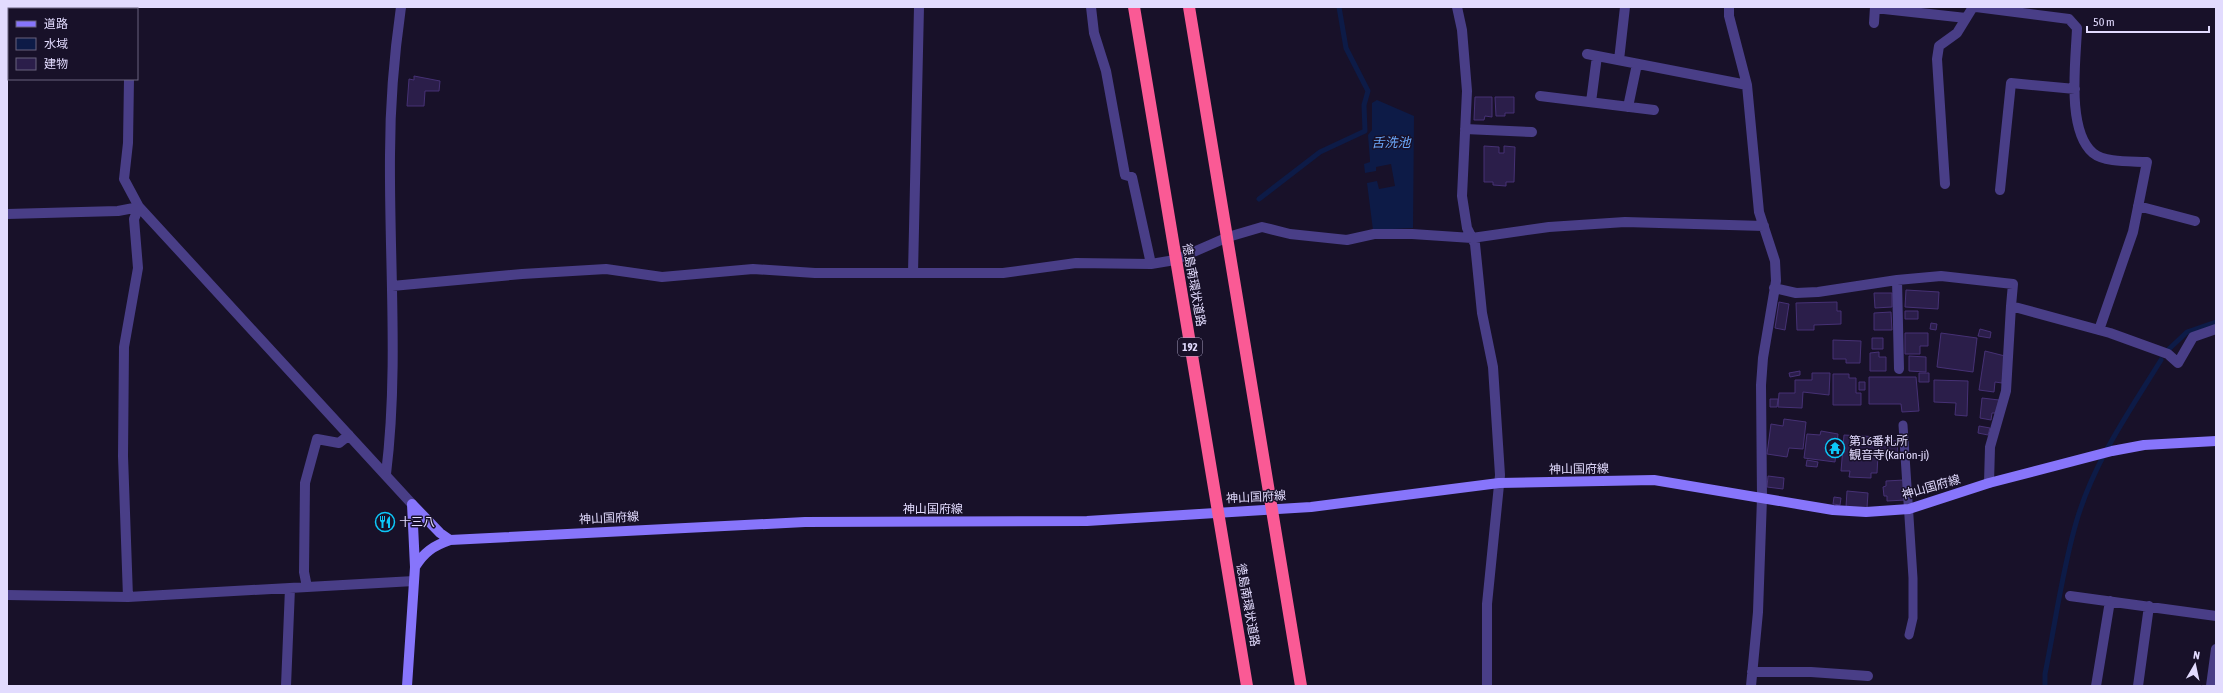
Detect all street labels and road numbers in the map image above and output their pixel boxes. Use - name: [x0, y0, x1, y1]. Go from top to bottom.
- street label: 徳島南環状道路: [1180, 242, 1208, 328]
- road number: 192: [1178, 338, 1202, 356]
- street label: 神山国府線: [1549, 461, 1609, 477]
- street label: 神山国府線: [1900, 472, 1962, 502]
- street label: 神山国府線: [1226, 488, 1286, 506]
- street label: 神山国府線: [903, 502, 963, 516]
- street label: 神山国府線: [579, 509, 639, 527]
- street label: 徳島南環状道路: [1234, 562, 1262, 648]

